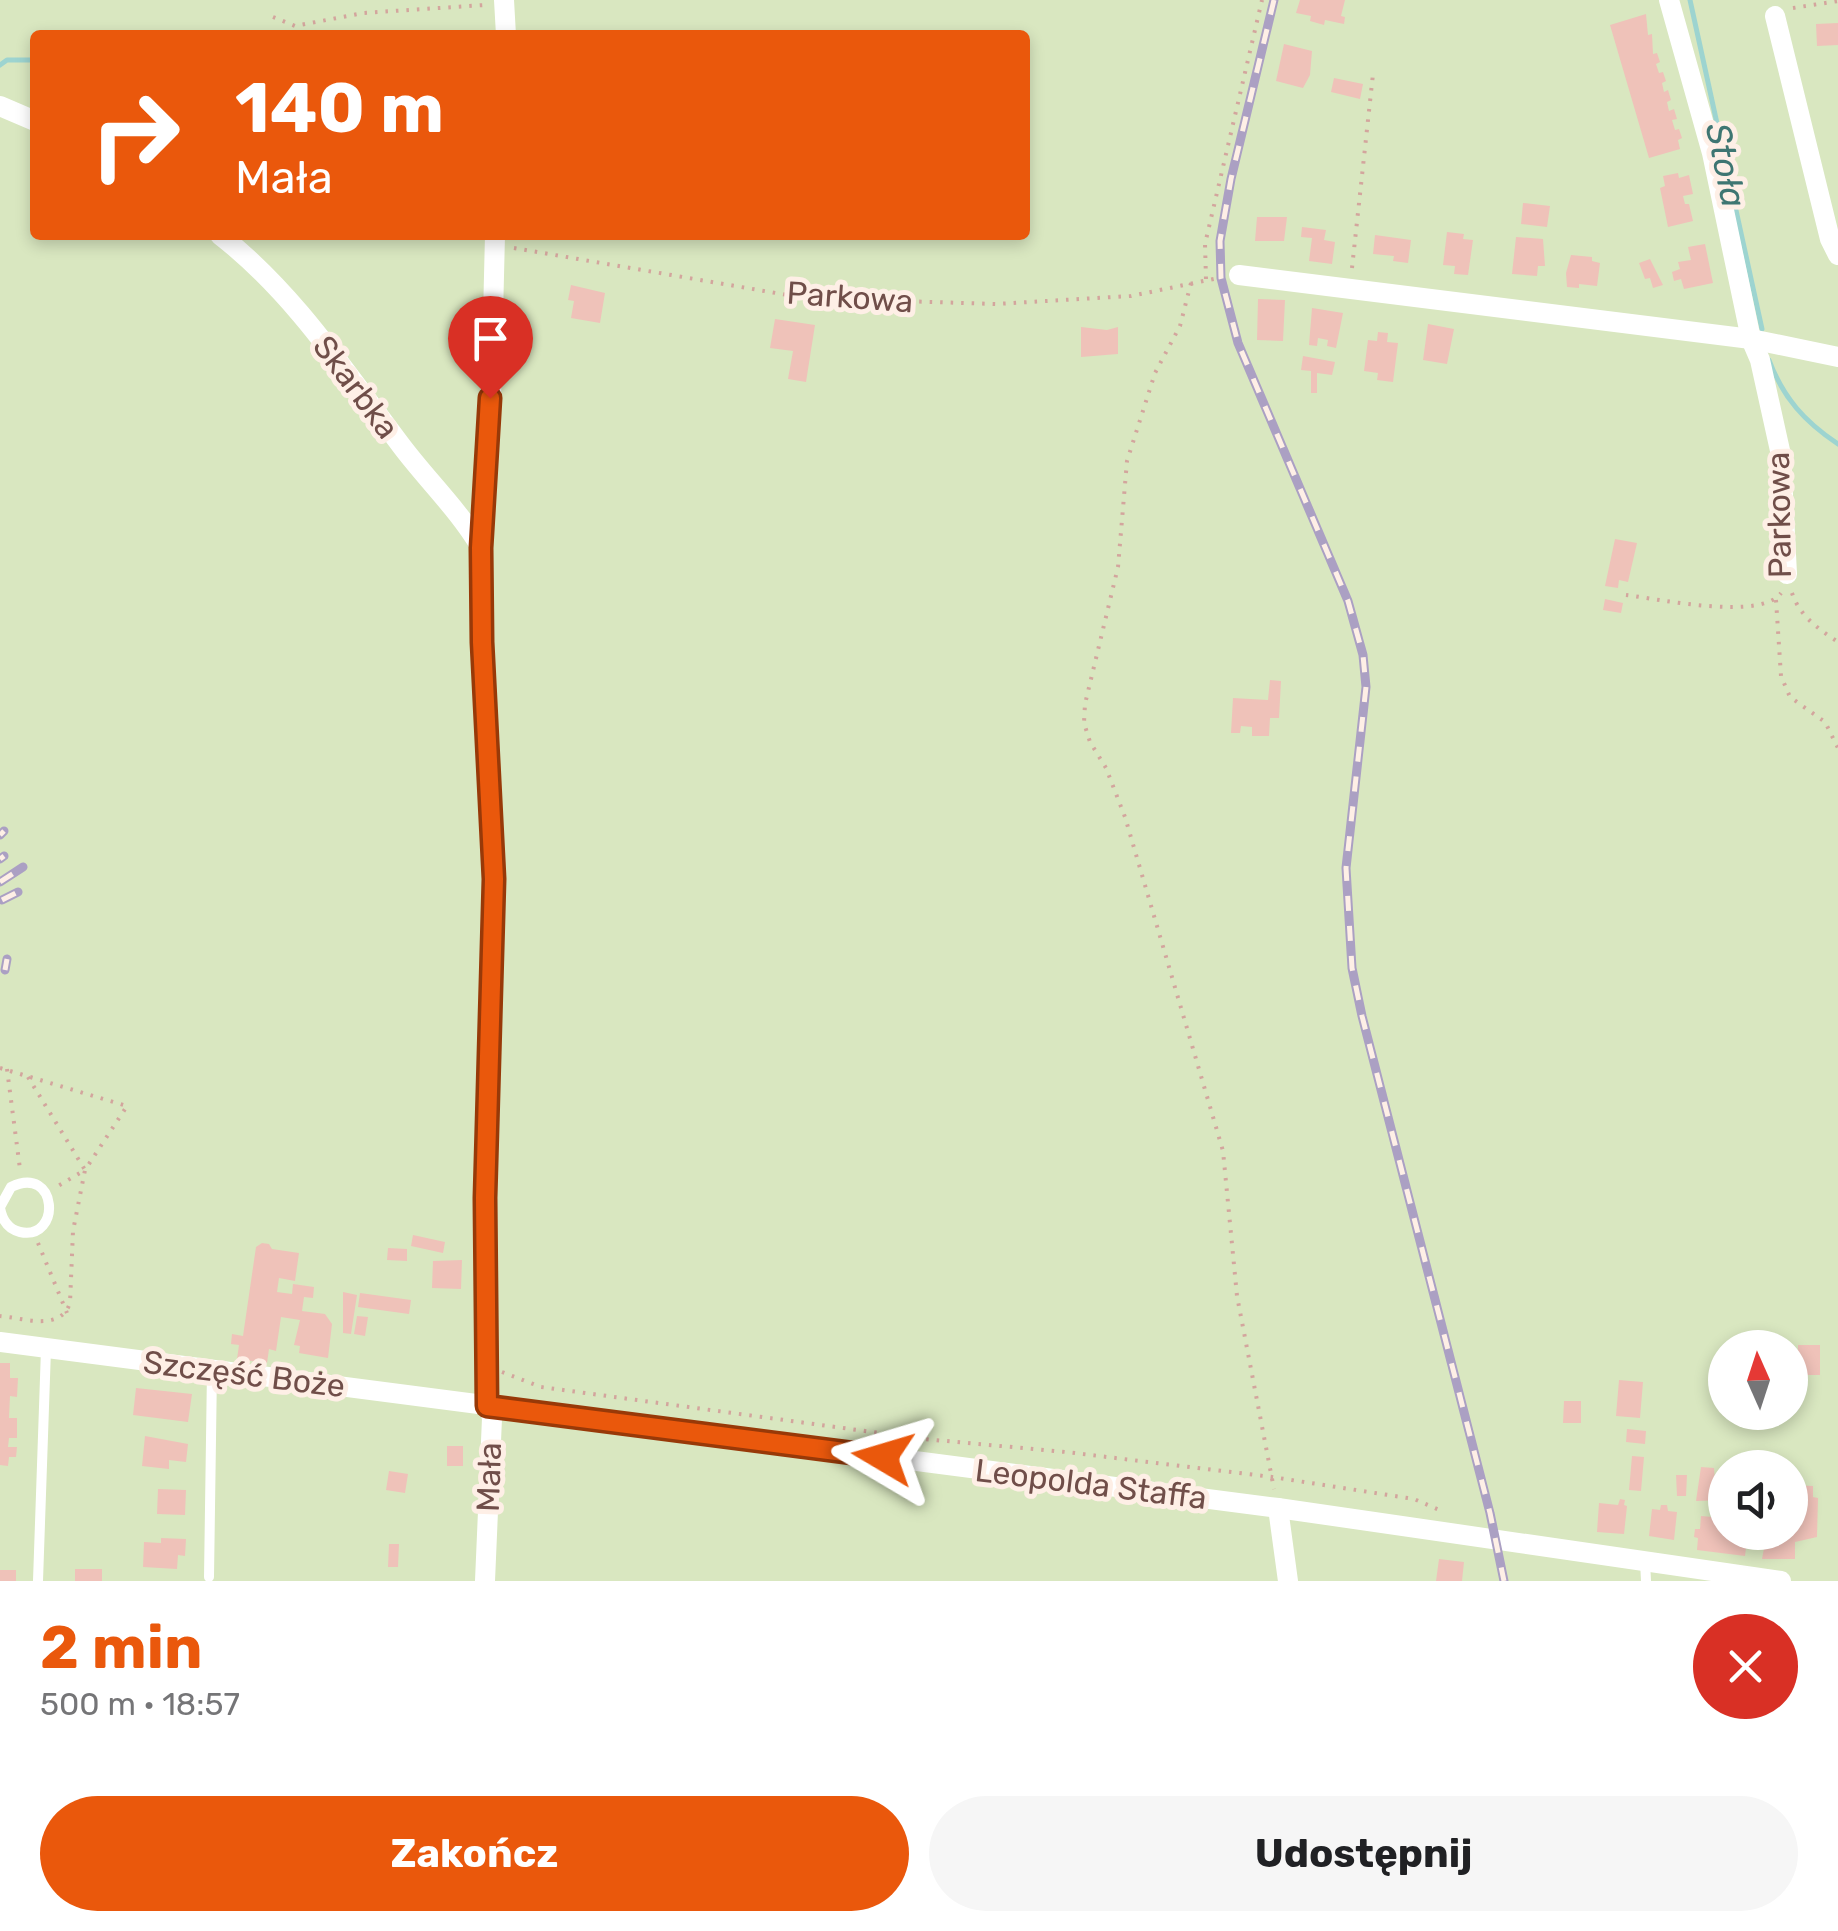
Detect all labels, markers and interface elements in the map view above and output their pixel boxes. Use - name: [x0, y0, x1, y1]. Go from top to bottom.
- text: 140 m: [235, 67, 444, 150]
- icon: right: [70, 70, 200, 200]
- water label: Stoła: [1697, 119, 1755, 211]
- text: Mała: [235, 151, 333, 204]
- street label: Parkowa: [786, 274, 914, 320]
- pin: [448, 296, 533, 399]
- icon: arrive: [463, 311, 518, 366]
- street label: Skarbka: [305, 328, 407, 446]
- street label: Parkowa: [1759, 451, 1799, 579]
- north arrow: [1708, 1330, 1808, 1430]
- map controls: [1708, 1330, 1808, 1550]
- street label: Szczęść Boże: [141, 1343, 347, 1405]
- position arrow: [831, 1405, 935, 1509]
- street label: Mała: [469, 1442, 509, 1512]
- button: sound: [1708, 1450, 1808, 1550]
- street label: Leopolda Staffa: [973, 1451, 1209, 1517]
- text: 2 min: [40, 1612, 202, 1683]
- button: close: [1693, 1614, 1798, 1719]
- text: 500 m · 18:57: [40, 1685, 240, 1723]
- button: Zakończ: [40, 1796, 909, 1911]
- button: Udostępnij: [929, 1796, 1798, 1911]

